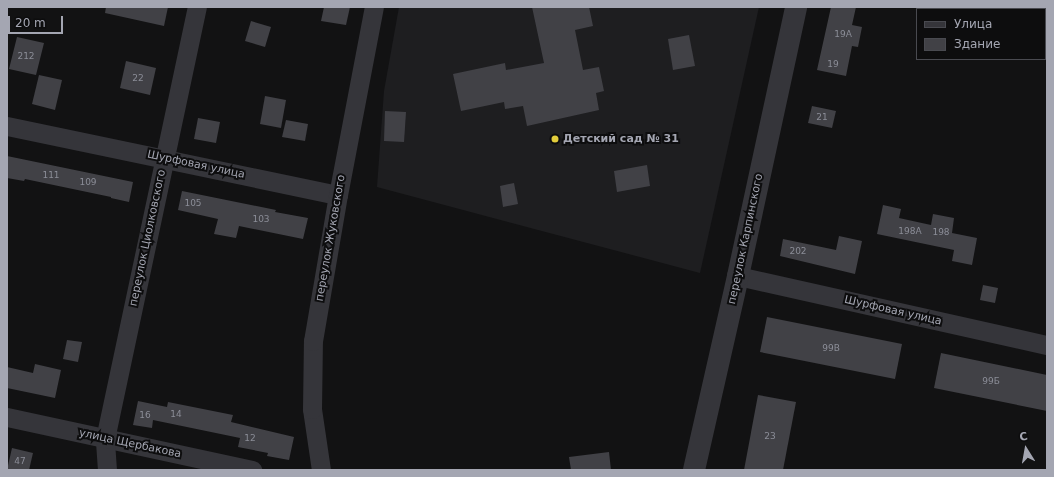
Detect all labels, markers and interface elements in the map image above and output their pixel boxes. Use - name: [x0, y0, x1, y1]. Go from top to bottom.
- scale bar: [10, 8, 65, 34]
- legend: [916, 8, 1046, 60]
- text: 20 m: [15, 16, 46, 30]
- text: Улица: [954, 17, 992, 31]
- house number: 19А: [834, 29, 852, 39]
- text: Здание: [954, 37, 1000, 51]
- house number: 212: [17, 51, 35, 61]
- house number: 19: [827, 59, 839, 69]
- house number: 22: [132, 73, 144, 83]
- house number: 21: [816, 112, 828, 122]
- place label: Детский сад № 31: [563, 132, 679, 146]
- marker: Детский сад № 31: [550, 134, 560, 144]
- street label: Шурфовая улица: [146, 148, 246, 182]
- street label: переулок Циолковского: [127, 168, 169, 308]
- house number: 111: [42, 170, 60, 180]
- street label: переулок Карпинского: [726, 173, 766, 305]
- street label: переулок Жуковского: [313, 174, 349, 302]
- house number: 109: [79, 177, 97, 187]
- house number: 105: [184, 198, 202, 208]
- house number: 103: [252, 214, 270, 224]
- house number: 198А: [898, 226, 922, 236]
- house number: 198: [932, 227, 950, 237]
- house number: 202: [789, 246, 807, 256]
- street label: Шурфовая улица: [843, 293, 943, 329]
- house number: 99В: [822, 343, 840, 353]
- house number: 99Б: [982, 376, 1000, 386]
- house number: 14: [170, 409, 182, 419]
- house number: 16: [139, 410, 151, 420]
- street label: улица Щербакова: [78, 427, 182, 461]
- north arrow: [1006, 429, 1046, 469]
- text: С: [1018, 430, 1029, 444]
- house number: 23: [764, 431, 776, 441]
- house number: 12: [244, 433, 256, 443]
- house number: 47: [14, 456, 26, 466]

